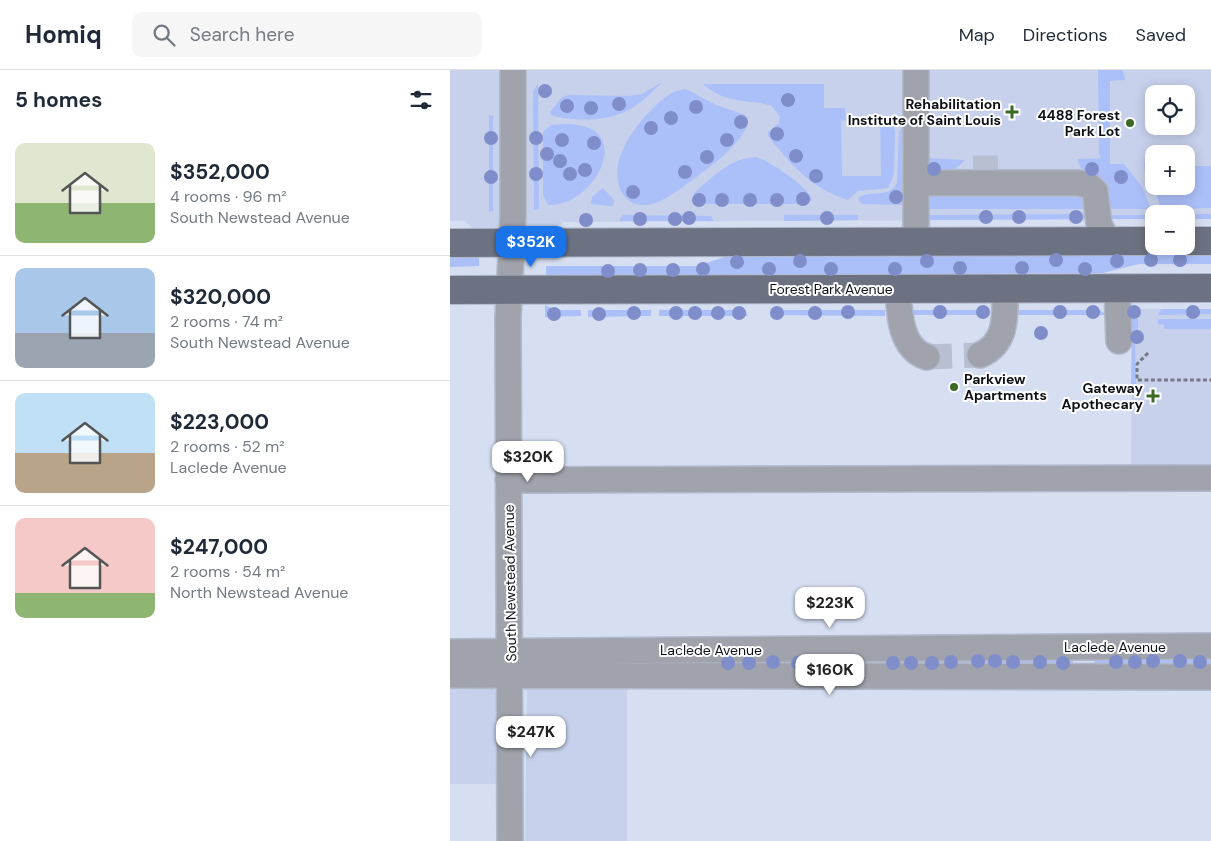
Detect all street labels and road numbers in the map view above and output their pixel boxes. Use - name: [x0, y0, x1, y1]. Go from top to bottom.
- street label: Forest Park Avenue: [769, 280, 893, 298]
- street label: South Newstead Avenue: [500, 504, 520, 662]
- street label: Laclede Avenue: [1064, 638, 1166, 656]
- street label: Laclede Avenue: [660, 641, 762, 659]

